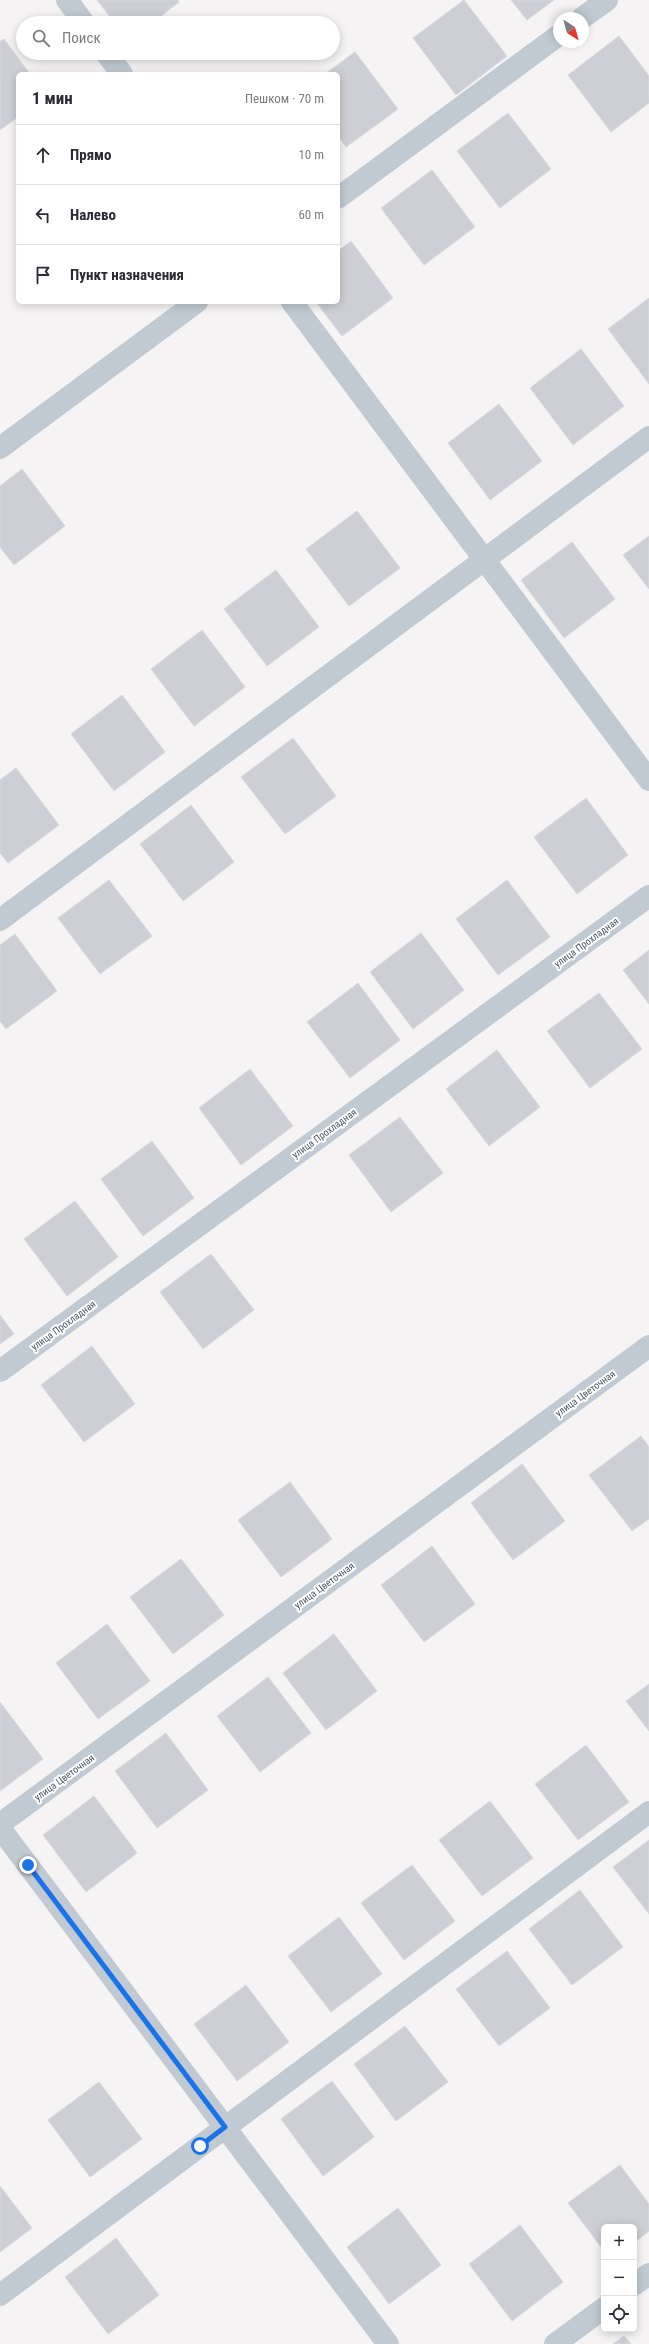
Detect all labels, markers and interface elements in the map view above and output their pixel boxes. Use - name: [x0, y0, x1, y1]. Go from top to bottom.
- north arrow: [553, 12, 589, 48]
- search box: [16, 16, 340, 60]
- icon: search: [30, 27, 52, 49]
- text: Поиск: [62, 29, 101, 47]
- text: 1 мин: [32, 88, 73, 108]
- text: Пешком · 70 m: [245, 91, 324, 106]
- icon: ahead: [32, 144, 54, 166]
- text: Прямо: [70, 146, 111, 164]
- text: 10 m: [298, 147, 324, 162]
- icon: left: [32, 204, 54, 226]
- text: Налево: [70, 206, 116, 224]
- text: 60 m: [298, 207, 324, 222]
- icon: arrive: [32, 264, 54, 286]
- text: Пункт назначения: [70, 266, 184, 284]
- street label: улица Прохладная: [552, 915, 621, 969]
- street label: улица Прохладная: [290, 1106, 359, 1160]
- street label: улица Прохладная: [29, 1298, 98, 1352]
- street label: улица Цветочная: [553, 1368, 617, 1419]
- street label: улица Цветочная: [292, 1560, 356, 1611]
- street label: улица Цветочная: [32, 1752, 96, 1803]
- route end: [19, 1856, 37, 1874]
- route start: [191, 2137, 209, 2155]
- map controls: [601, 2224, 637, 2332]
- button: +: [601, 2224, 637, 2260]
- button: −: [601, 2260, 637, 2296]
- button: locate: [601, 2296, 637, 2332]

